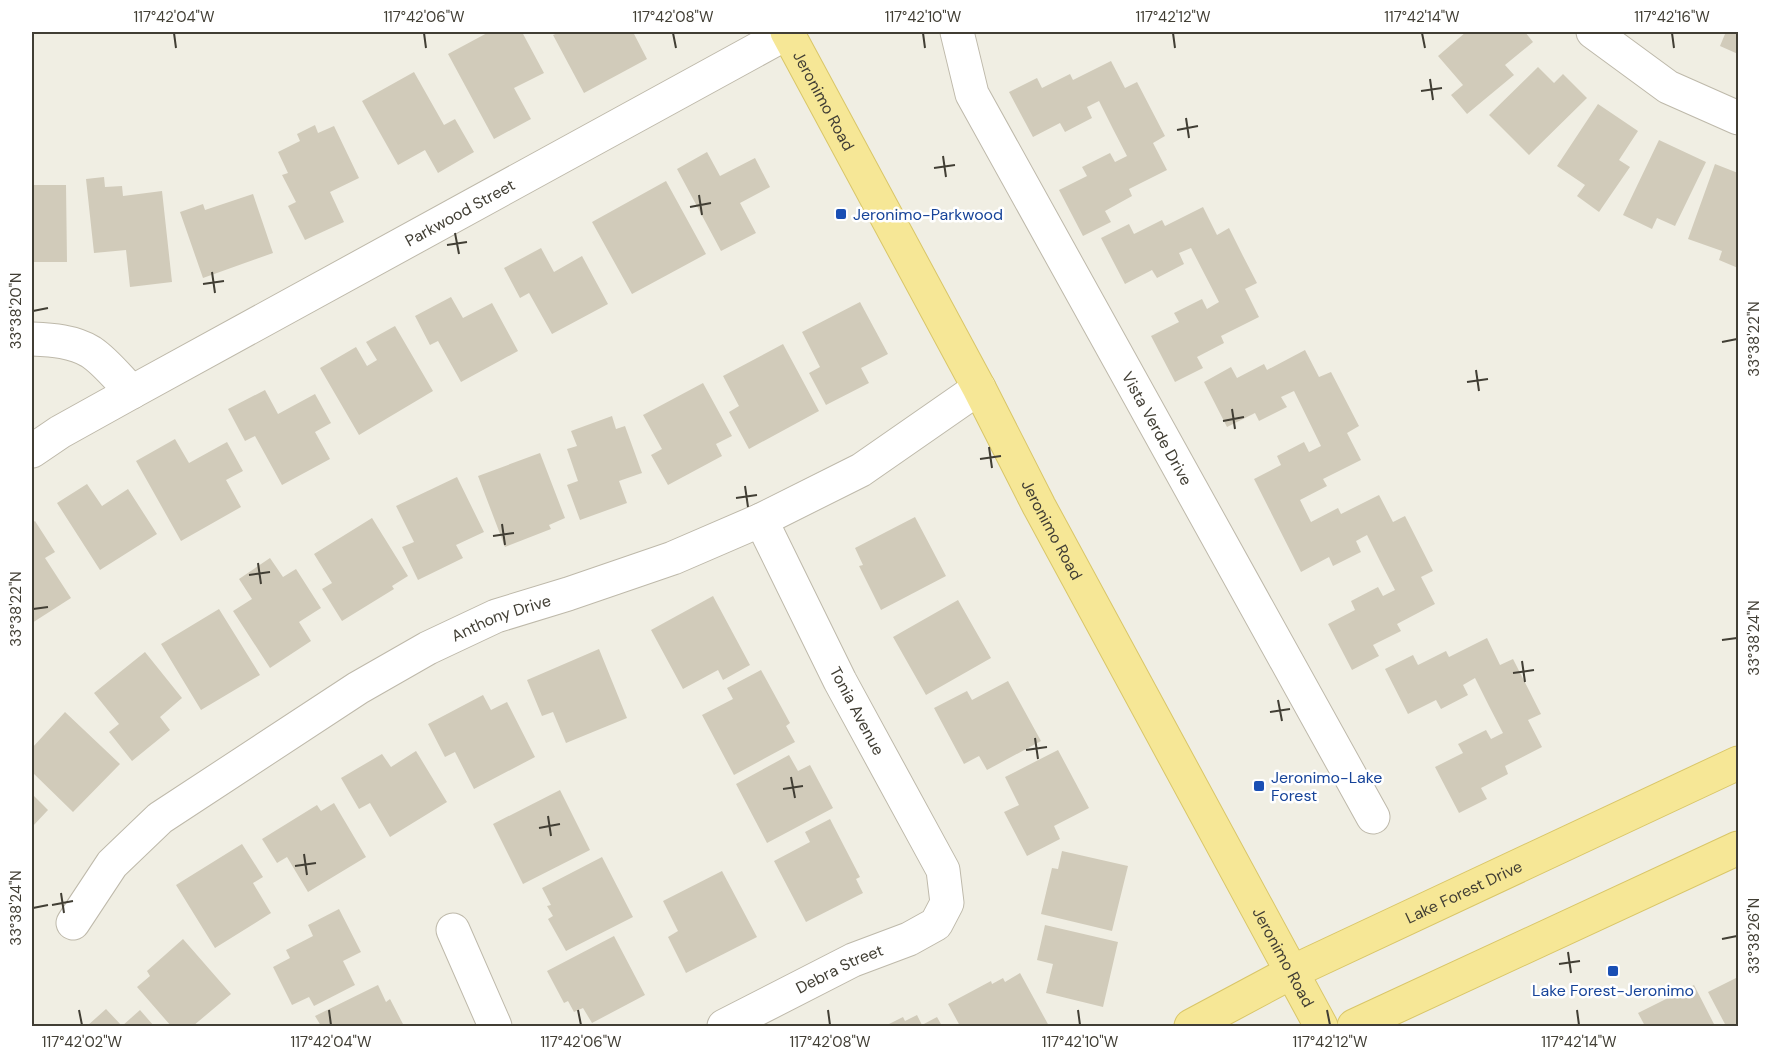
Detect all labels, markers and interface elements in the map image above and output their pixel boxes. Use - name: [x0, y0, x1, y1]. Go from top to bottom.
- text: 117°42'04"W: [134, 7, 215, 27]
- text: 117°42'06"W: [383, 7, 465, 27]
- text: 117°42'08"W: [633, 7, 714, 27]
- text: 117°42'10"W: [885, 7, 962, 27]
- text: 117°42'12"W: [1136, 7, 1211, 27]
- text: 117°42'14"W: [1384, 7, 1460, 27]
- text: 117°42'16"W: [1634, 7, 1710, 27]
- street label: Jeronimo Road: [789, 47, 860, 154]
- street label: Parkwood Street: [401, 174, 518, 251]
- place label: Jeronimo-Parkwood: [853, 204, 1003, 225]
- marker: Jeronimo-Parkwood: [834, 207, 848, 221]
- text: 33°38'20"N: [6, 273, 26, 349]
- text: 33°38'22"N: [1744, 301, 1764, 377]
- street label: Vista Verde Drive: [1117, 368, 1197, 489]
- street label: Jeronimo Road: [1017, 476, 1088, 583]
- text: 33°38'22"N: [6, 571, 26, 647]
- street label: Anthony Drive: [448, 589, 553, 646]
- text: 33°38'24"N: [1744, 600, 1764, 676]
- street label: Tonia Avenue: [825, 663, 889, 759]
- place label: Jeronimo-Lake Forest: [1271, 767, 1382, 806]
- marker: Jeronimo-Lake Forest: [1252, 779, 1266, 793]
- street label: Lake Forest Drive: [1402, 855, 1525, 928]
- text: 33°38'24"N: [6, 870, 26, 946]
- text: 33°38'26"N: [1744, 898, 1764, 974]
- street label: Jeronimo Road: [1248, 903, 1319, 1011]
- street label: Debra Street: [792, 939, 886, 998]
- marker: Lake Forest-Jeronimo: [1606, 964, 1620, 978]
- place label: Lake Forest-Jeronimo: [1532, 980, 1694, 1001]
- text: 117°42'02"W: [42, 1032, 123, 1052]
- text: 117°42'04"W: [291, 1032, 372, 1052]
- text: 117°42'06"W: [540, 1032, 622, 1052]
- text: 117°42'08"W: [790, 1032, 871, 1052]
- text: 117°42'10"W: [1042, 1032, 1119, 1052]
- text: 117°42'12"W: [1293, 1032, 1368, 1052]
- text: 117°42'14"W: [1541, 1032, 1617, 1052]

